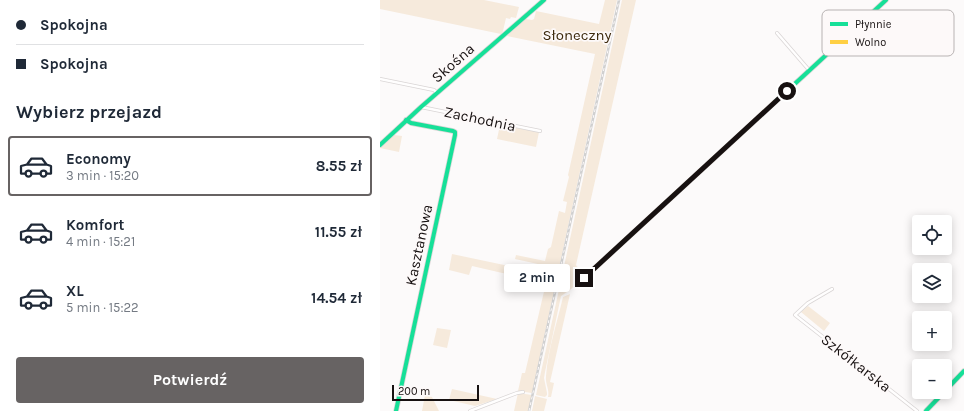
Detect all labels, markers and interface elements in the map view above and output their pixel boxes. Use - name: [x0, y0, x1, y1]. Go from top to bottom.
- legend: [822, 10, 954, 56]
- text: Spokojna: [40, 16, 108, 34]
- text: Płynnie: [855, 18, 892, 31]
- park label: Słoneczny: [542, 26, 612, 44]
- text: Wolno: [855, 36, 886, 49]
- street label: Skośna: [428, 40, 478, 86]
- text: Spokojna: [40, 55, 108, 73]
- route start: [778, 82, 796, 100]
- text: Wybierz przejazd: [16, 101, 162, 123]
- street label: Zachodnia: [443, 103, 517, 135]
- icon: car: [18, 148, 54, 184]
- text: Economy: [66, 150, 131, 168]
- text: 8.55 zł: [316, 157, 362, 175]
- text: 3 min · 15:20: [66, 168, 139, 183]
- street label: Kasztanowa: [402, 203, 436, 287]
- icon: car: [18, 214, 54, 250]
- map controls: [912, 215, 952, 399]
- button: locate: [912, 215, 952, 255]
- text: Komfort: [66, 216, 124, 234]
- text: 11.55 zł: [315, 223, 362, 241]
- text: 4 min · 15:21: [66, 234, 135, 249]
- button: layers: [912, 263, 952, 303]
- callout: 2 min: [504, 264, 570, 292]
- route end: [575, 269, 593, 287]
- text: 2 min: [519, 270, 555, 285]
- icon: car: [18, 280, 54, 316]
- text: XL: [66, 282, 84, 300]
- text: 14.54 zł: [311, 289, 362, 307]
- text: 5 min · 15:22: [66, 300, 139, 315]
- button: +: [912, 311, 952, 351]
- street label: Szkółkarska: [817, 330, 895, 396]
- button: Potwierdź: [16, 357, 364, 403]
- button: −: [912, 359, 952, 399]
- scale bar: [392, 383, 479, 402]
- text: 200 m: [398, 385, 430, 398]

